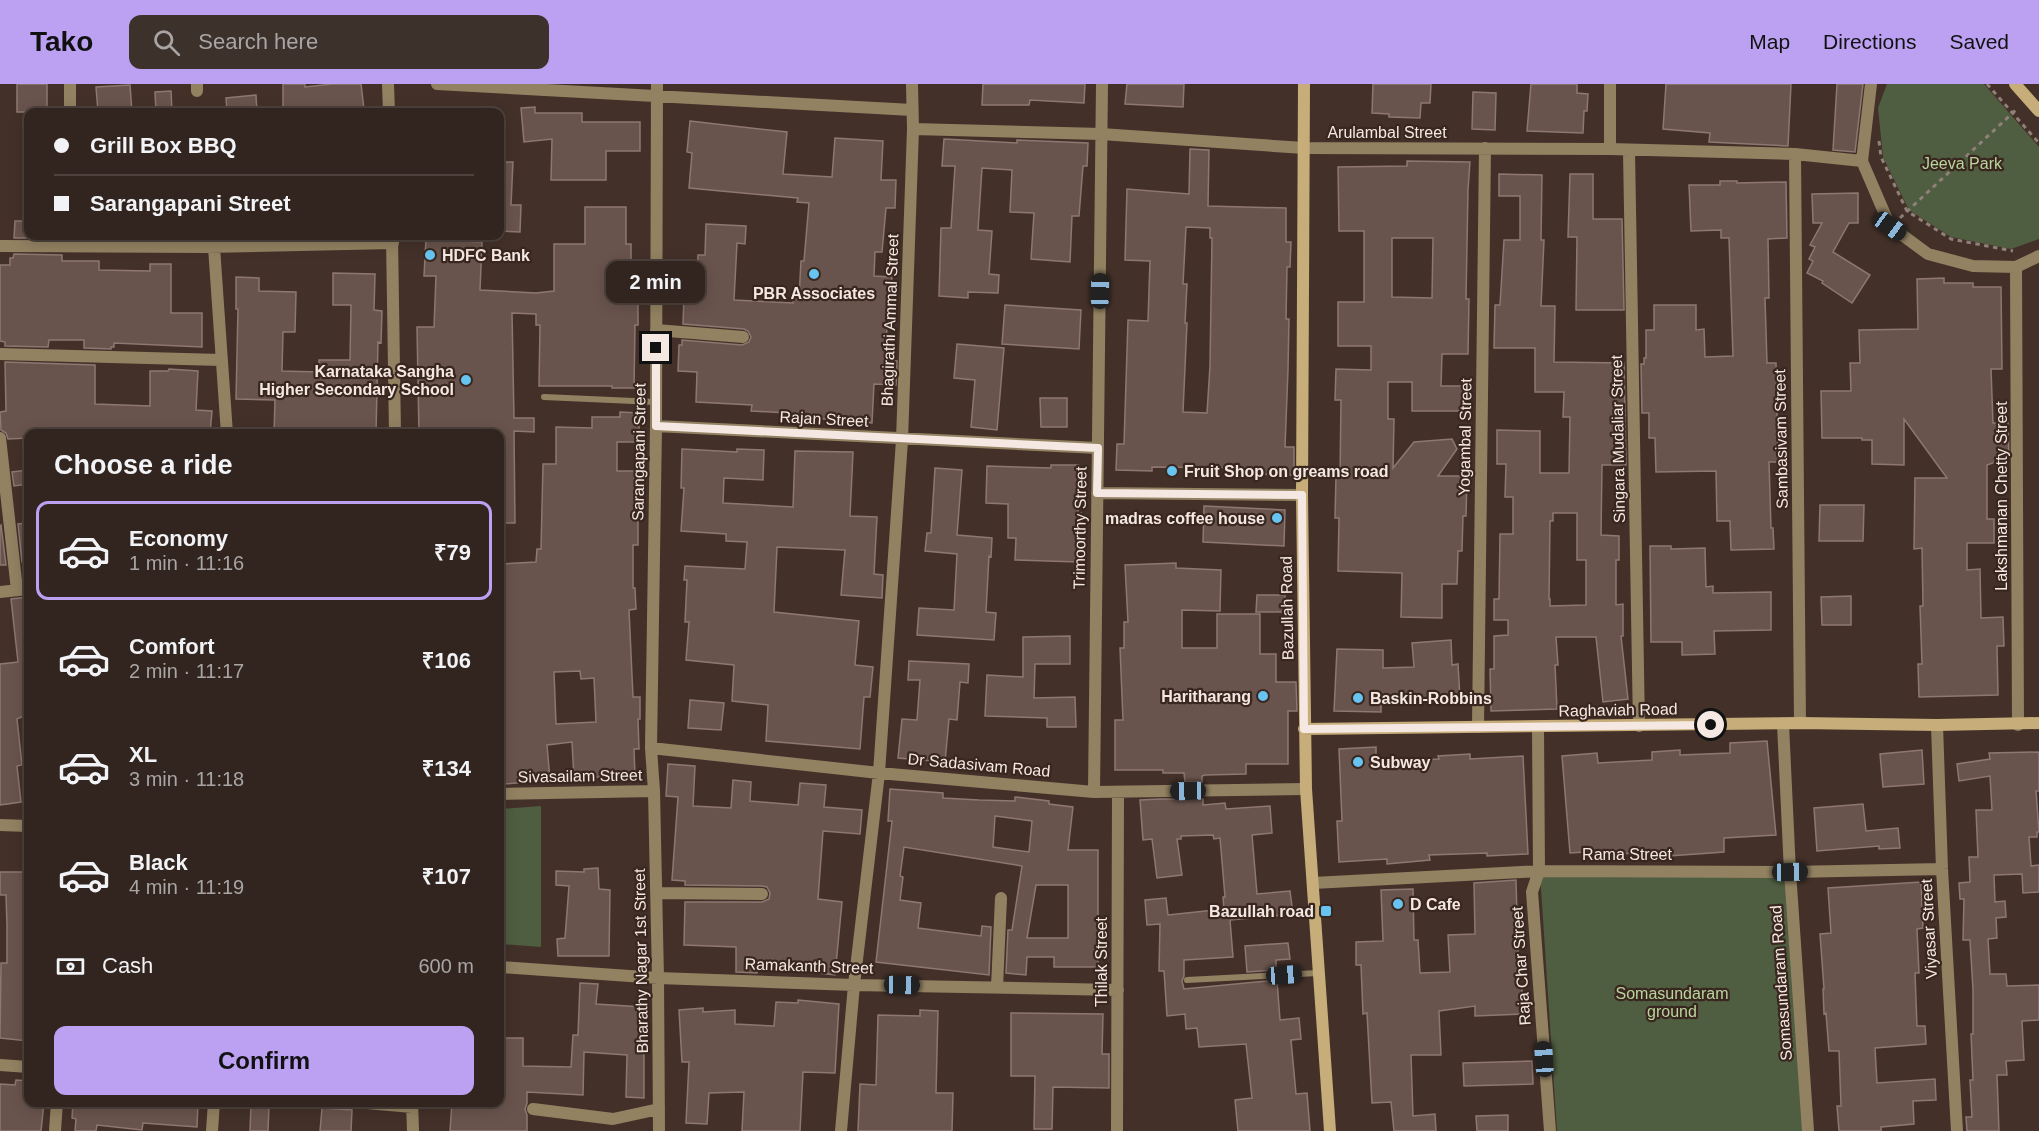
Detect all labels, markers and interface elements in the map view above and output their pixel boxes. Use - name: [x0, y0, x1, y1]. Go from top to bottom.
- search box: [129, 15, 549, 69]
- text: Tako: [30, 26, 93, 57]
- icon: search: [150, 26, 183, 59]
- text: Search here: [198, 29, 318, 54]
- text: Map: [1749, 30, 1790, 53]
- text: Directions: [1823, 30, 1916, 53]
- text: Saved: [1949, 30, 2009, 53]
- street label: Arulambal Street: [1327, 124, 1447, 141]
- text: Grill Box BBQ: [90, 133, 237, 158]
- park label: Jeeva Park: [1922, 155, 2003, 172]
- text: Sarangapani Street: [90, 191, 291, 216]
- car: [1870, 208, 1910, 244]
- street label: Bhagirathi Ammal Street: [878, 233, 902, 407]
- place label: HDFC Bank: [442, 247, 530, 264]
- marker: HDFC Bank: [423, 248, 437, 262]
- callout: 2 min: [606, 261, 706, 303]
- marker: PBR Associates: [807, 267, 821, 281]
- text: 2 min: [629, 271, 682, 293]
- car: [1091, 273, 1109, 309]
- place label: PBR Associates: [753, 285, 875, 302]
- route end: [642, 334, 669, 361]
- street label: Singara Mudaliar Street: [1608, 354, 1628, 523]
- place label: Karnataka Sangha Higher Secondary School: [259, 363, 454, 398]
- street label: Sambasivam Street: [1771, 369, 1791, 509]
- marker: Karnataka Sangha Higher Secondary School: [459, 373, 473, 387]
- street label: Yogambal Street: [1455, 377, 1475, 496]
- street label: Sarangapani Street: [629, 382, 649, 521]
- street label: Lakshmanan Chetty Street: [1993, 401, 2010, 591]
- street label: Rajan Street: [779, 408, 869, 430]
- text: Choose a ride: [54, 450, 233, 480]
- place label: Fruit Shop on greams road: [1184, 463, 1388, 480]
- marker: Fruit Shop on greams road: [1165, 464, 1179, 478]
- street label: Trimoorthy Street: [1070, 466, 1090, 590]
- place label: madras coffee house: [1105, 510, 1265, 527]
- marker: madras coffee house: [1270, 511, 1284, 525]
- icon: car: [57, 524, 111, 578]
- text: Economy: [129, 526, 228, 551]
- text: ₹79: [434, 540, 471, 565]
- text: 1 min · 11:16: [129, 552, 244, 574]
- street label: Bazullah Road: [1278, 556, 1296, 660]
- icon: car: [57, 632, 111, 686]
- text: Comfort: [129, 634, 215, 659]
- text: ₹106: [422, 648, 471, 673]
- text: 2 min · 11:17: [129, 660, 244, 682]
- place label: Haritharang: [1161, 688, 1251, 705]
- marker: Haritharang: [1256, 689, 1270, 703]
- place label: Baskin-Robbins: [1370, 690, 1492, 707]
- marker: Baskin-Robbins: [1351, 691, 1365, 705]
- street label: Raghaviah Road: [1558, 700, 1678, 720]
- route start: [1697, 711, 1724, 738]
- icon: car: [57, 740, 111, 794]
- text: XL: [129, 742, 157, 767]
- street label: Dr Sadasivam Road: [907, 750, 1051, 780]
- place label: Subway: [1370, 754, 1431, 771]
- marker: Subway: [1351, 755, 1365, 769]
- text: ₹134: [422, 756, 471, 781]
- street label: Sivasailam Street: [518, 766, 643, 786]
- text: 3 min · 11:18: [129, 768, 244, 790]
- car: [1170, 782, 1206, 800]
- street label: Rama Street: [1582, 846, 1672, 863]
- icon: car: [57, 848, 111, 902]
- text: Black: [129, 850, 188, 875]
- car: [1772, 863, 1808, 881]
- text: ₹107: [422, 864, 471, 889]
- street label: Bharathy Nagar 1st Street: [631, 868, 651, 1054]
- text: 4 min · 11:19: [129, 876, 244, 898]
- street label: Viyasar Street: [1918, 878, 1940, 979]
- place label: D Cafe: [1410, 896, 1461, 913]
- marker: D Cafe: [1391, 897, 1405, 911]
- place label: Bazullah road: [1209, 903, 1314, 920]
- marker: Bazullah road: [1319, 904, 1333, 918]
- street label: Raja Char Street: [1508, 905, 1534, 1026]
- street label: Somasundaram Road: [1767, 905, 1795, 1061]
- street label: Thilak Street: [1093, 917, 1110, 1007]
- icon: cash: [54, 950, 87, 983]
- text: Cash: [102, 953, 153, 978]
- text: 600 m: [418, 955, 474, 977]
- street label: Ramakanth Street: [744, 955, 874, 977]
- car: [1265, 965, 1303, 985]
- car: [884, 976, 920, 994]
- park label: Somasundaram ground: [1616, 985, 1728, 1020]
- button: Confirm: [54, 1026, 474, 1095]
- car: [1534, 1040, 1554, 1078]

